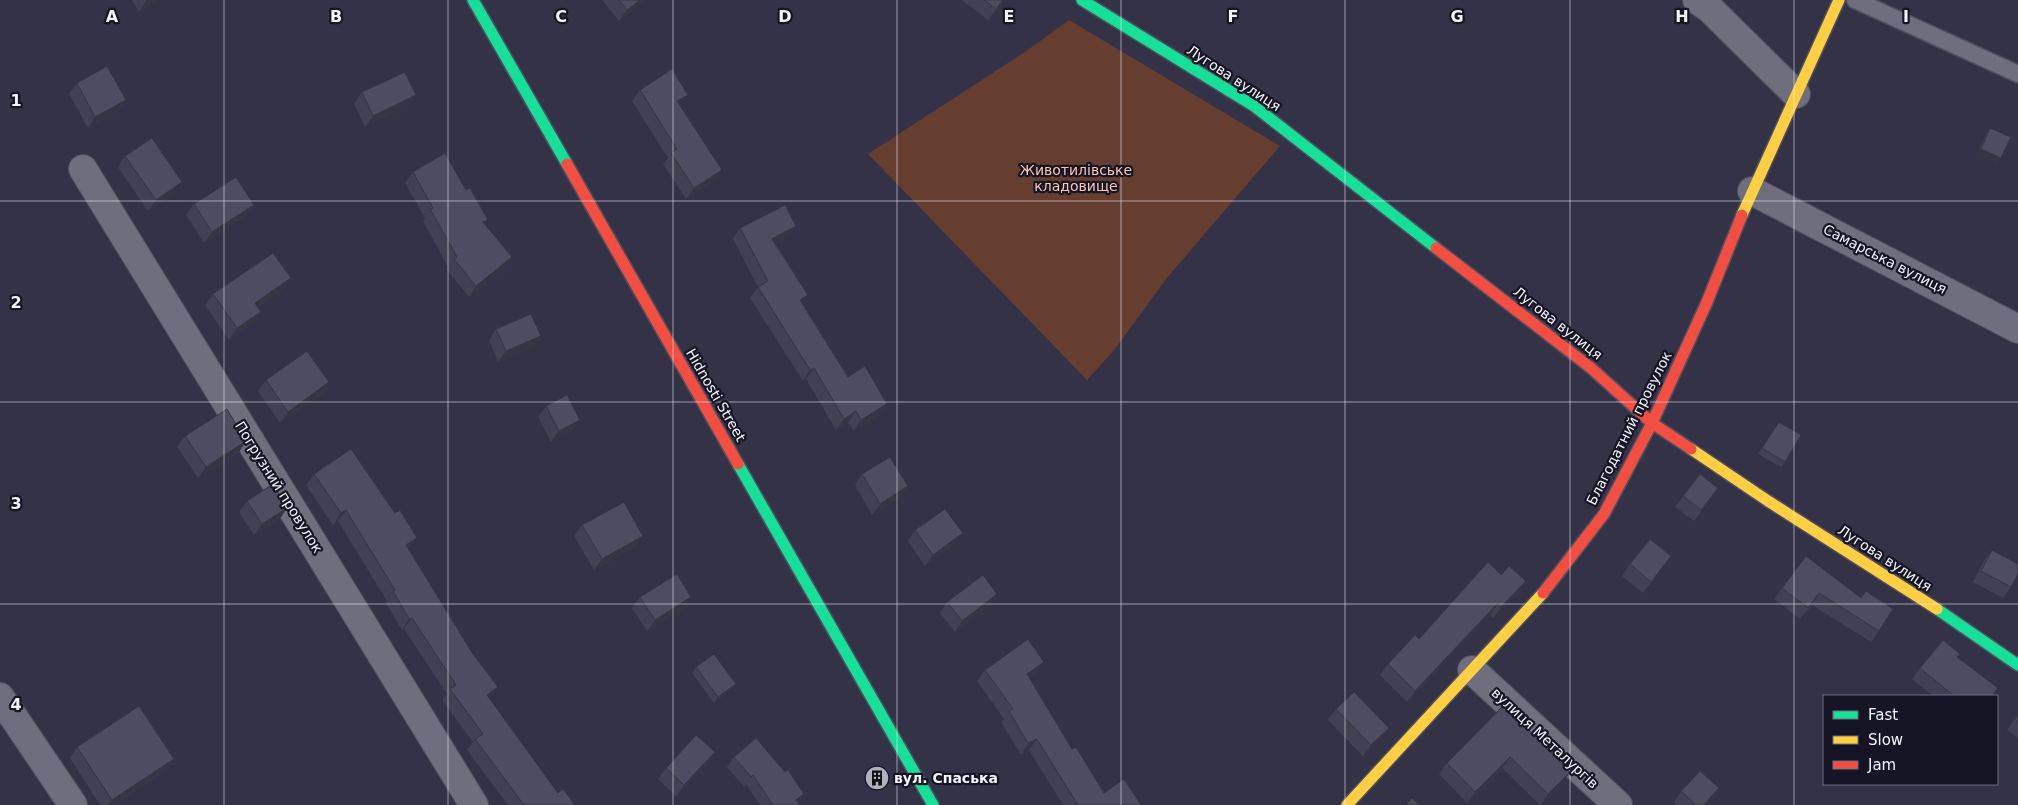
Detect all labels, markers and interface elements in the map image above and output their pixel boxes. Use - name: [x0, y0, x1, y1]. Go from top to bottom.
- text: A: [106, 7, 119, 26]
- text: B: [330, 7, 342, 26]
- text: C: [555, 7, 567, 26]
- text: D: [778, 7, 792, 26]
- text: E: [1004, 7, 1014, 26]
- text: F: [1228, 7, 1238, 26]
- text: G: [1450, 7, 1464, 26]
- text: H: [1675, 7, 1689, 26]
- text: I: [1903, 7, 1909, 26]
- street label: Лугова вулиця: [1184, 42, 1284, 114]
- text: 1: [10, 91, 22, 110]
- park label: Животилівське кладовище: [1020, 162, 1132, 194]
- street label: Самарська вулиця: [1821, 221, 1949, 297]
- street label: Лугова вулиця: [1510, 283, 1606, 363]
- text: 2: [10, 293, 22, 312]
- street label: Hidnosti Street: [683, 346, 749, 445]
- street label: Благодатний провулок: [1583, 348, 1675, 508]
- street label: Погрузний провулок: [232, 418, 326, 556]
- text: 3: [10, 494, 22, 513]
- street label: Лугова вулиця: [1835, 522, 1935, 594]
- street label: вулиця Металургів: [1488, 684, 1602, 792]
- text: 4: [10, 695, 22, 714]
- legend: [1823, 695, 1998, 785]
- text: Fast: [1868, 706, 1898, 724]
- text: Slow: [1868, 731, 1903, 749]
- text: Jam: [1867, 756, 1896, 774]
- building icon: вул. Спаська: [864, 765, 890, 791]
- place label: вул. Спаська: [894, 770, 998, 786]

